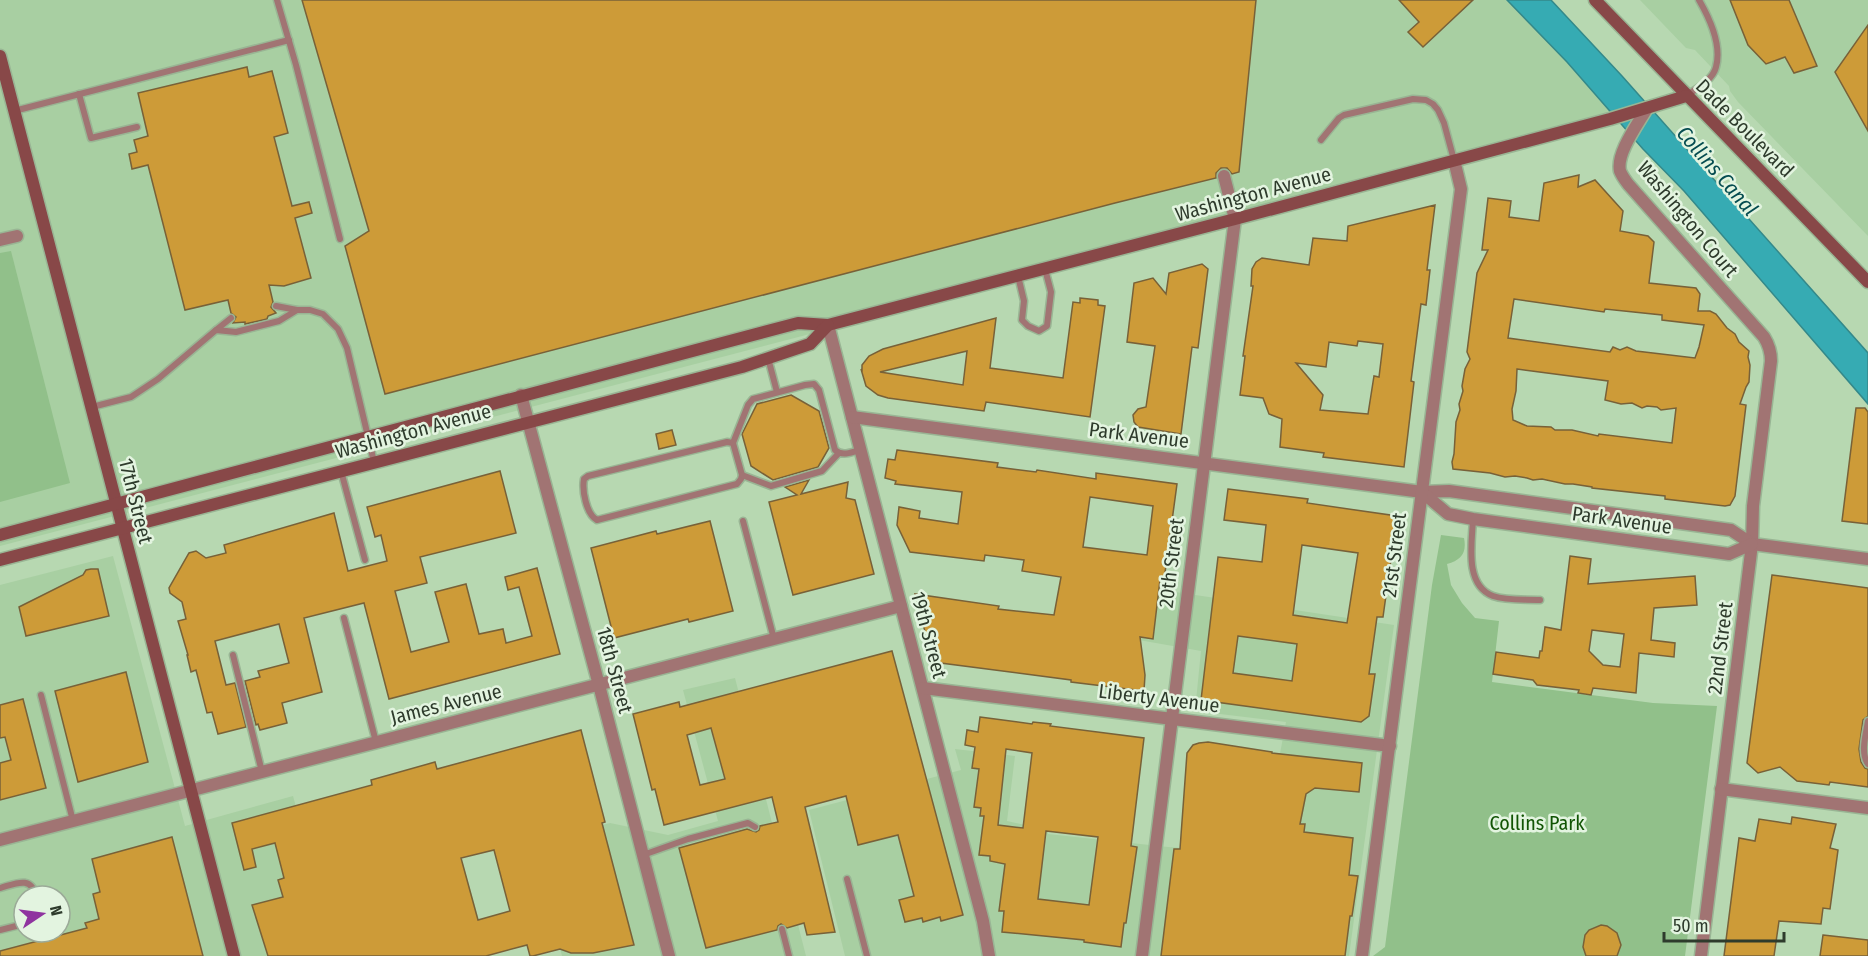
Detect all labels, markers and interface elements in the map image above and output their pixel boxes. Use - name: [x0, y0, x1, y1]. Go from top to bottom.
- street label: Dade Boulevard: [1691, 74, 1799, 182]
- water label: Collins Canal: [1671, 121, 1763, 221]
- street label: Washington Court: [1632, 156, 1744, 282]
- street label: Washington Avenue: [1173, 162, 1333, 226]
- street label: Washington Avenue: [333, 399, 493, 463]
- street label: Park Avenue: [1088, 417, 1190, 453]
- street label: 17th Street: [114, 456, 158, 546]
- street label: Park Avenue: [1571, 501, 1673, 539]
- street label: 21st Street: [1377, 511, 1411, 599]
- street label: 20th Street: [1154, 516, 1188, 609]
- street label: 19th Street: [906, 589, 952, 681]
- street label: 22nd Street: [1702, 600, 1738, 696]
- street label: 18th Street: [592, 624, 638, 716]
- street label: James Avenue: [388, 679, 504, 729]
- street label: Liberty Avenue: [1097, 679, 1221, 717]
- park label: Collins Park: [1489, 811, 1585, 835]
- north arrow: [12, 884, 72, 944]
- text: N: [46, 904, 66, 918]
- scale bar: [1664, 905, 1784, 943]
- text: 50 m: [1673, 915, 1709, 937]

